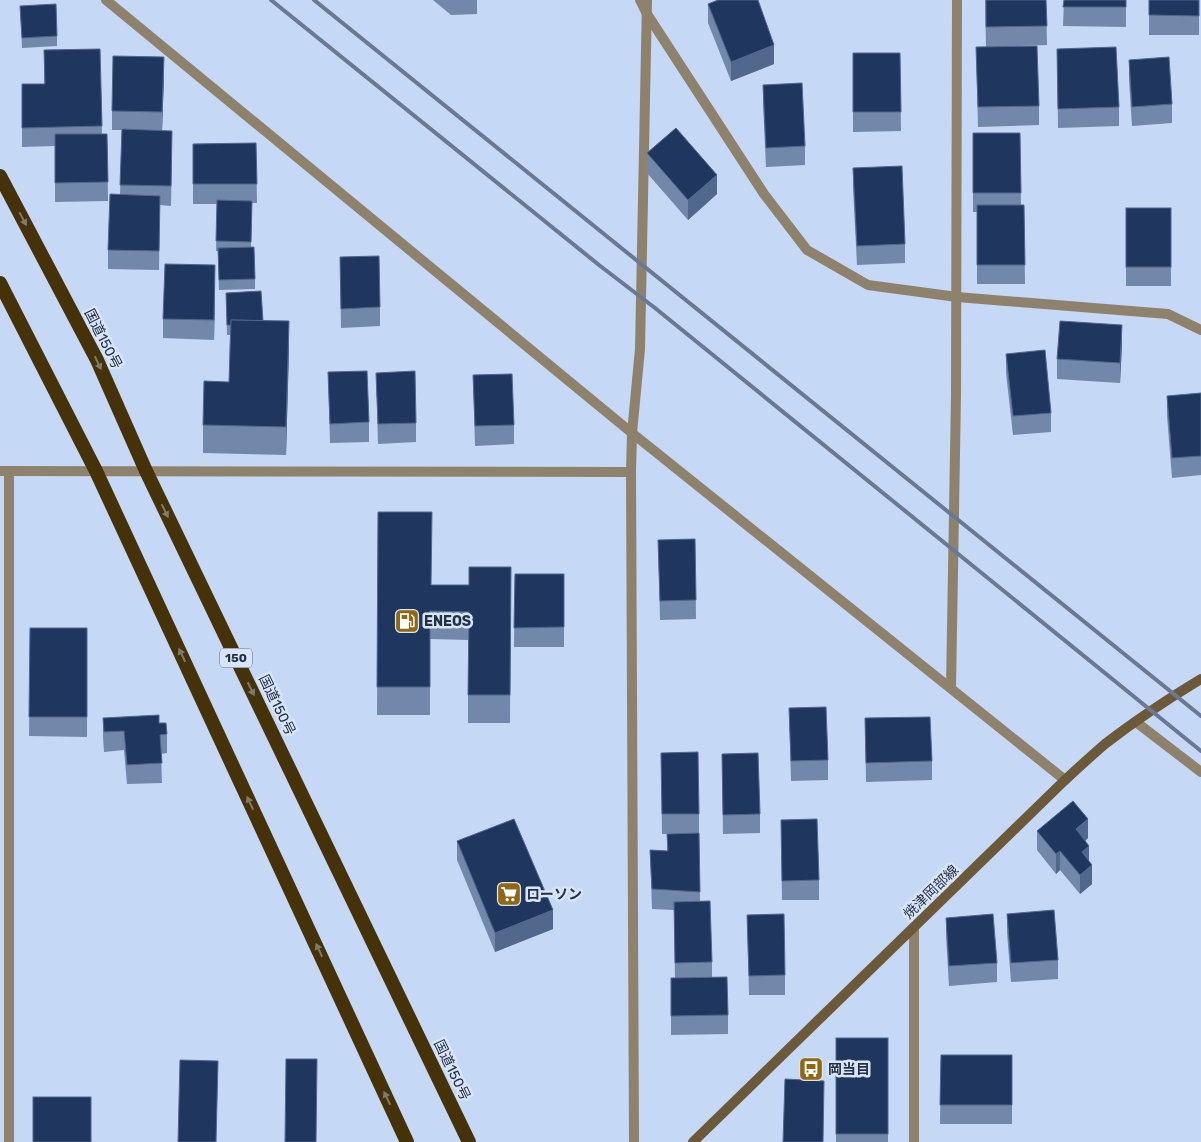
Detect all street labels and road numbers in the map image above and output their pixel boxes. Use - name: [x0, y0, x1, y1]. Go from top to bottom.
- street label: 国道150号: [81, 306, 125, 372]
- road number: 150: [220, 648, 252, 668]
- street label: 国道150号: [255, 672, 299, 738]
- street label: 焼津岡部線: [900, 862, 962, 922]
- street label: 国道150号: [430, 1037, 474, 1103]

